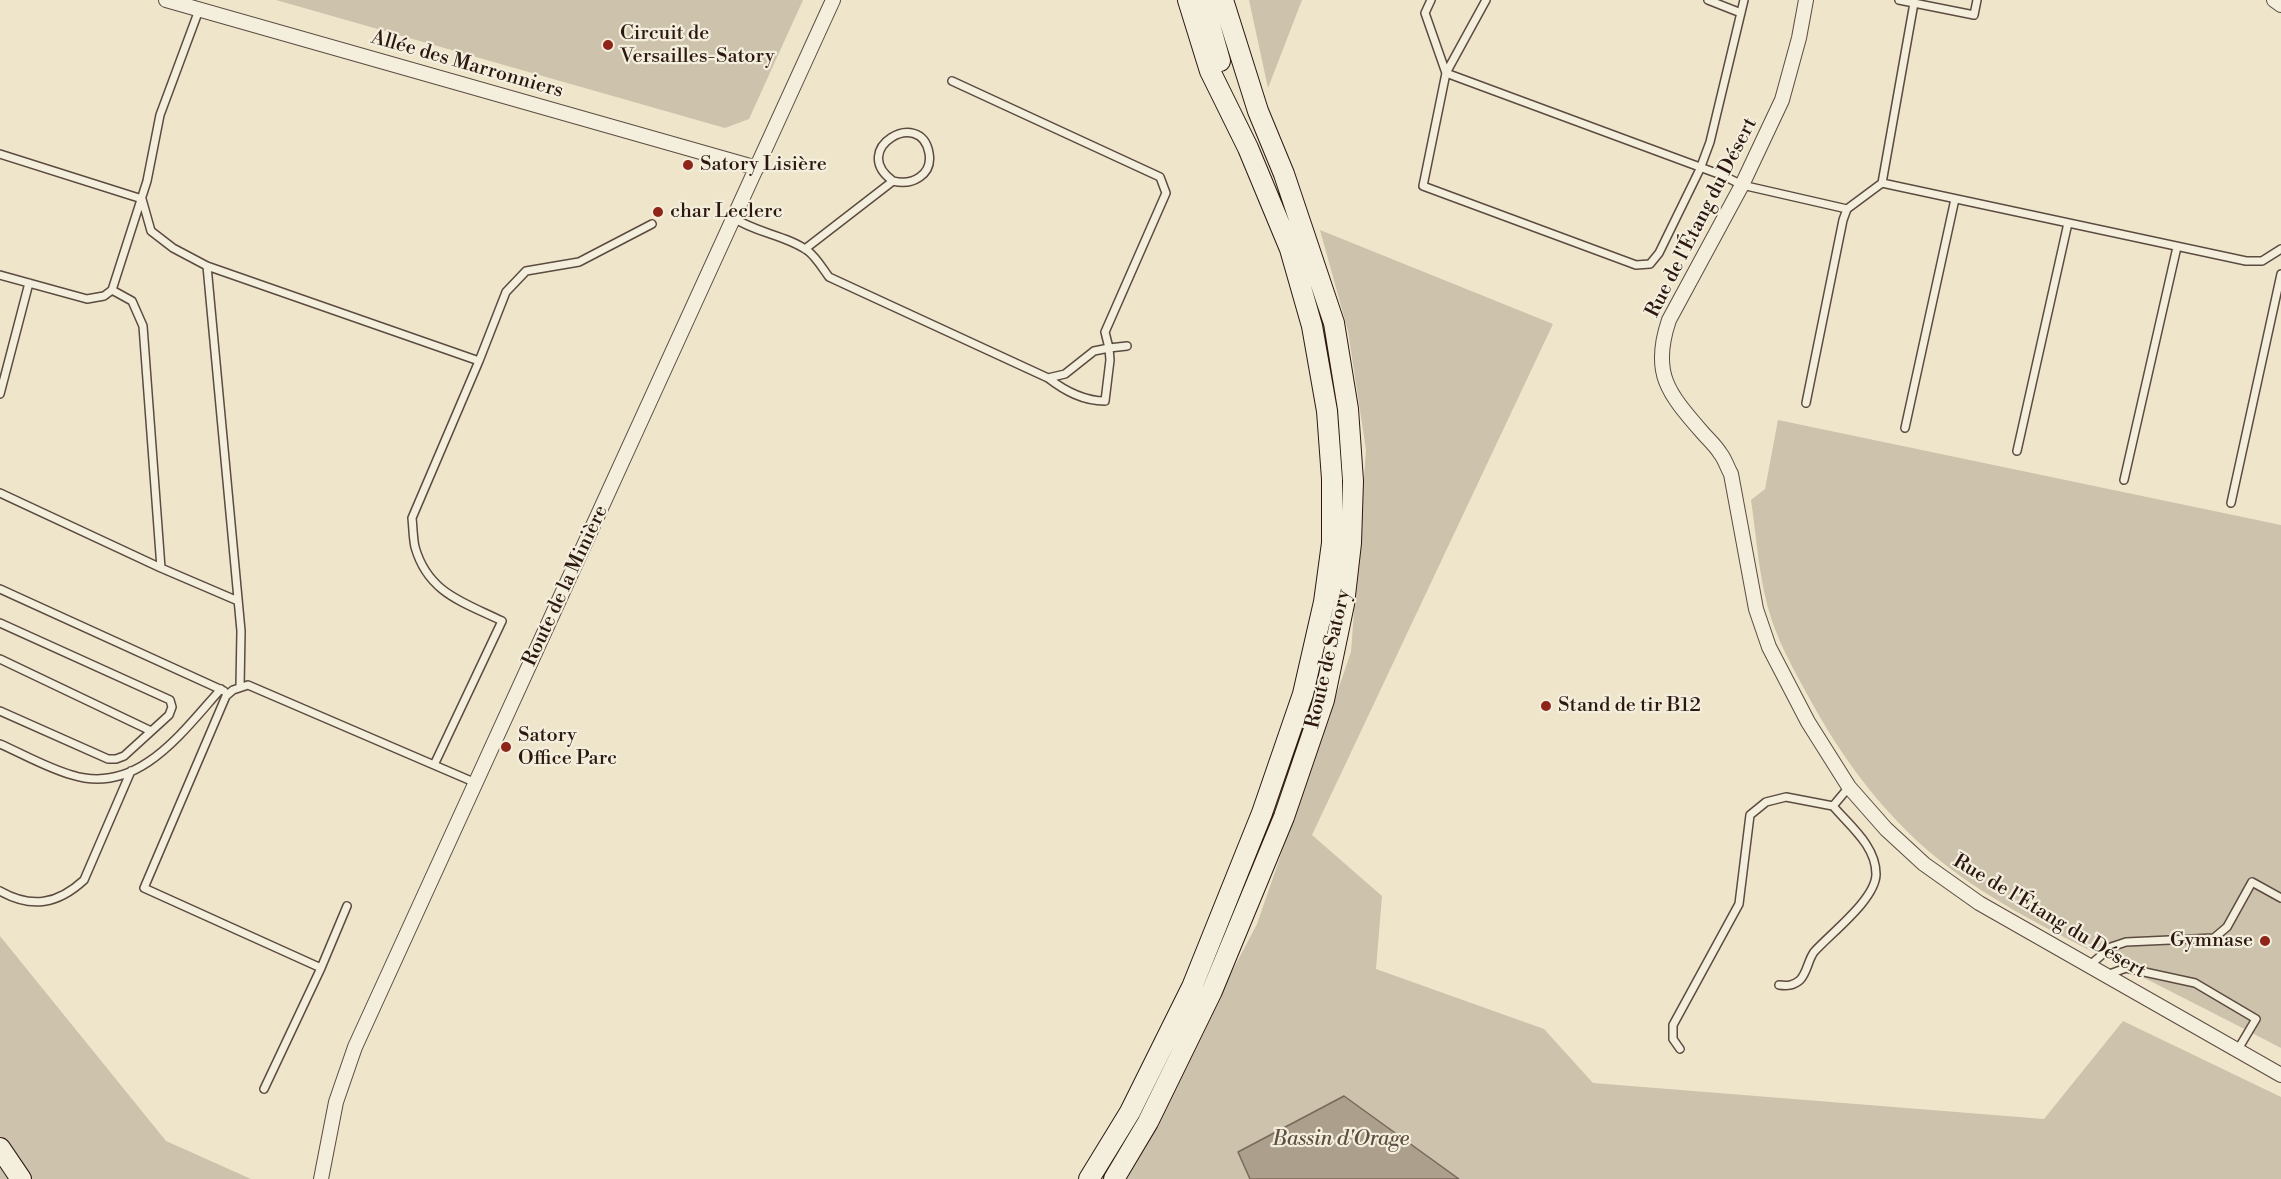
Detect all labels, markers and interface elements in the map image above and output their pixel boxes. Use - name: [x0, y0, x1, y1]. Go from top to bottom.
- place label: Circuit de Versailles-Satory: [620, 22, 775, 69]
- street label: Allée des Marronniers: [368, 26, 566, 104]
- marker: Circuit de Versailles-Satory: [601, 38, 615, 52]
- street label: Rue de l'Étang du Désert: [1641, 114, 1763, 322]
- place label: Satory Lisière: [700, 153, 827, 177]
- marker: Satory Lisière: [681, 158, 695, 172]
- place label: char Leclerc: [670, 200, 783, 224]
- marker: char Leclerc: [651, 205, 665, 219]
- street label: Route de la Minière: [518, 502, 614, 670]
- street label: Route de Satory: [1301, 587, 1357, 731]
- place label: Stand de tir B12: [1558, 694, 1701, 718]
- marker: Stand de tir B12: [1539, 699, 1553, 713]
- place label: Satory Office Parc: [518, 724, 617, 771]
- marker: Satory Office Parc: [499, 740, 513, 754]
- street label: Rue de l'Étang du Désert: [1948, 850, 2150, 984]
- place label: Gymnase: [2170, 929, 2253, 953]
- marker: Gymnase: [2258, 934, 2272, 948]
- water label: Bassin d'Orage: [1273, 1127, 1409, 1153]

